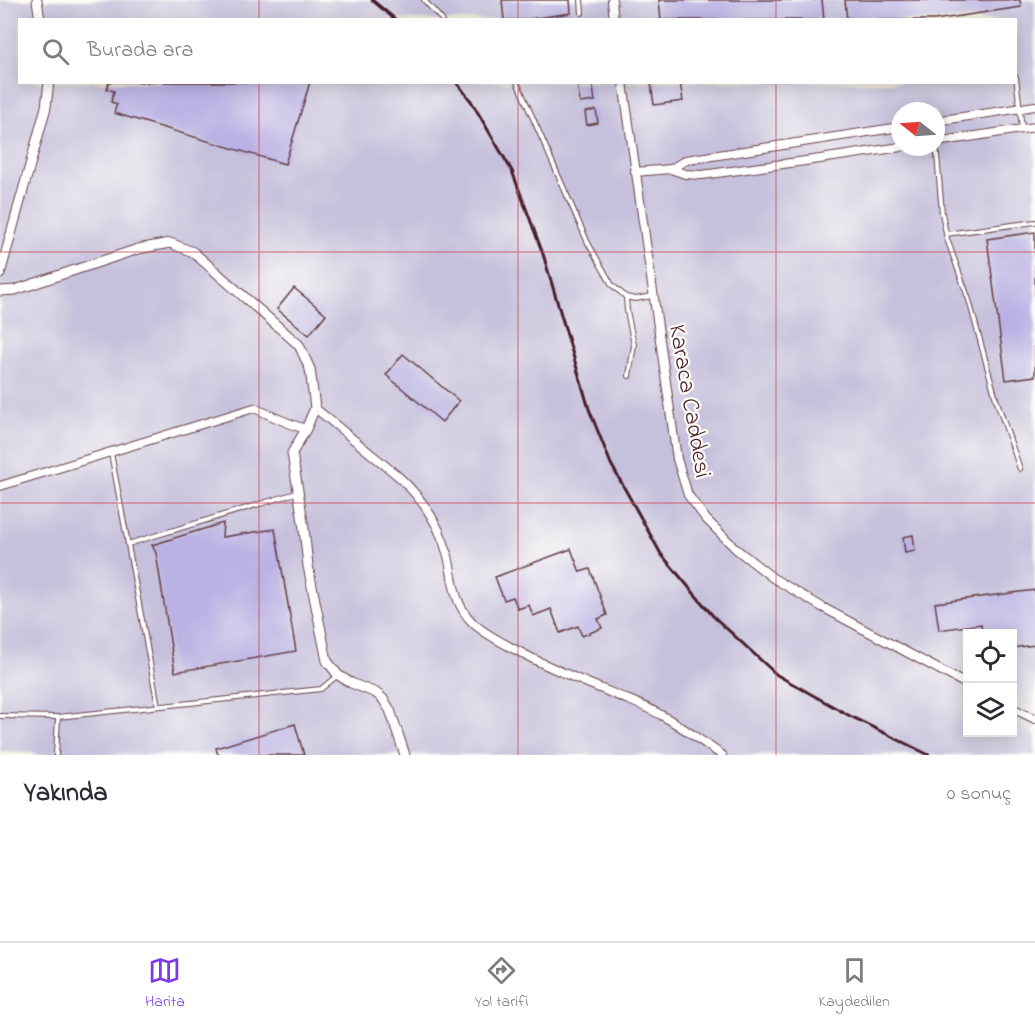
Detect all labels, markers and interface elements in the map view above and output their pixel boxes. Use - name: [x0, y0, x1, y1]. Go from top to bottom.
- search box: [18, 18, 1017, 84]
- icon: search: [39, 35, 72, 68]
- text: Burada ara: [87, 35, 193, 67]
- north arrow: [891, 102, 945, 156]
- street label: Karaca Caddesi: [658, 322, 719, 481]
- map controls: [963, 629, 1017, 737]
- button: locate: [963, 629, 1017, 683]
- button: layers: [963, 683, 1017, 737]
- text: Yakında: [24, 775, 108, 813]
- text: 0 sonuç: [947, 780, 1011, 809]
- tab: Harita: [145, 954, 185, 1014]
- tab: Yol tarifi: [475, 954, 528, 1014]
- tab: Kaydedilen: [818, 954, 890, 1014]

